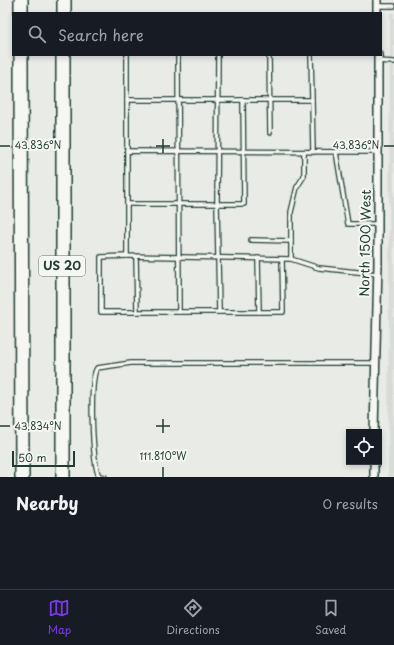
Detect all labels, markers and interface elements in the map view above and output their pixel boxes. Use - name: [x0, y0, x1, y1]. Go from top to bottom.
- search box: [12, 12, 382, 56]
- icon: search: [26, 23, 48, 45]
- text: Search here: [58, 23, 144, 46]
- text: 43.836°N: [15, 137, 62, 152]
- text: 43.836°N: [333, 137, 380, 152]
- street label: North 1500 West: [354, 189, 375, 297]
- road number: US 20: [39, 256, 85, 276]
- text: 43.834°N: [15, 418, 62, 433]
- map controls: [346, 429, 382, 465]
- button: locate: [346, 429, 382, 465]
- text: 111.810°W: [140, 448, 187, 463]
- scale bar: [12, 449, 75, 468]
- text: 50 m: [18, 449, 47, 466]
- text: Nearby: [16, 490, 78, 516]
- text: 0 results: [323, 494, 378, 513]
- tab: Map: [48, 597, 71, 638]
- tab: Directions: [166, 597, 220, 638]
- tab: Saved: [315, 597, 346, 638]

